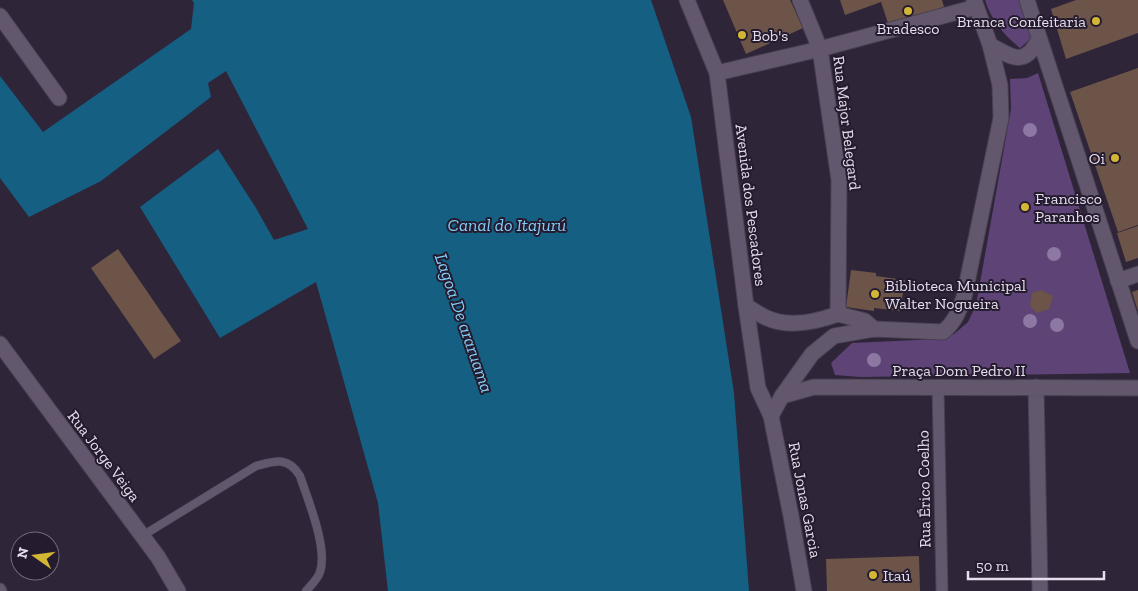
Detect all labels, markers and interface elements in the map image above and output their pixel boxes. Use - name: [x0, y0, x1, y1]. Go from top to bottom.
- marker: Bradesco: [902, 5, 914, 17]
- place label: Branca Confeitaria: [957, 12, 1086, 31]
- marker: Branca Confeitaria: [1090, 15, 1102, 27]
- place label: Bradesco: [876, 19, 940, 38]
- place label: Bob's: [752, 26, 788, 45]
- marker: Bob's: [736, 29, 748, 41]
- street label: Rua Major Belegard: [829, 55, 865, 191]
- street label: Avenida dos Pescadores: [732, 123, 770, 287]
- place label: Oi: [1089, 149, 1106, 168]
- marker: Oi: [1109, 152, 1121, 164]
- place label: Francisco Paranhos: [1035, 189, 1102, 226]
- marker: Francisco Paranhos: [1019, 201, 1031, 213]
- water label: Canal do Itajurú: [448, 214, 566, 236]
- water label: Lagoa De araruama: [430, 250, 498, 396]
- place label: Biblioteca Municipal Walter Nogueira: [885, 276, 1026, 313]
- marker: Biblioteca Municipal Walter Nogueira: [869, 288, 881, 300]
- street label: Praça Dom Pedro II: [892, 361, 1026, 380]
- street label: Rua Jorge Veiga: [64, 407, 145, 505]
- street label: Rua Érico Coelho: [913, 430, 935, 548]
- street label: Rua Jonas Garcia: [784, 440, 826, 560]
- north arrow: [10, 531, 60, 581]
- text: N: [13, 545, 32, 560]
- scale bar: [968, 548, 1104, 580]
- text: 50 m: [976, 557, 1009, 575]
- place label: Itaú: [883, 566, 911, 585]
- marker: Itaú: [867, 569, 879, 581]

